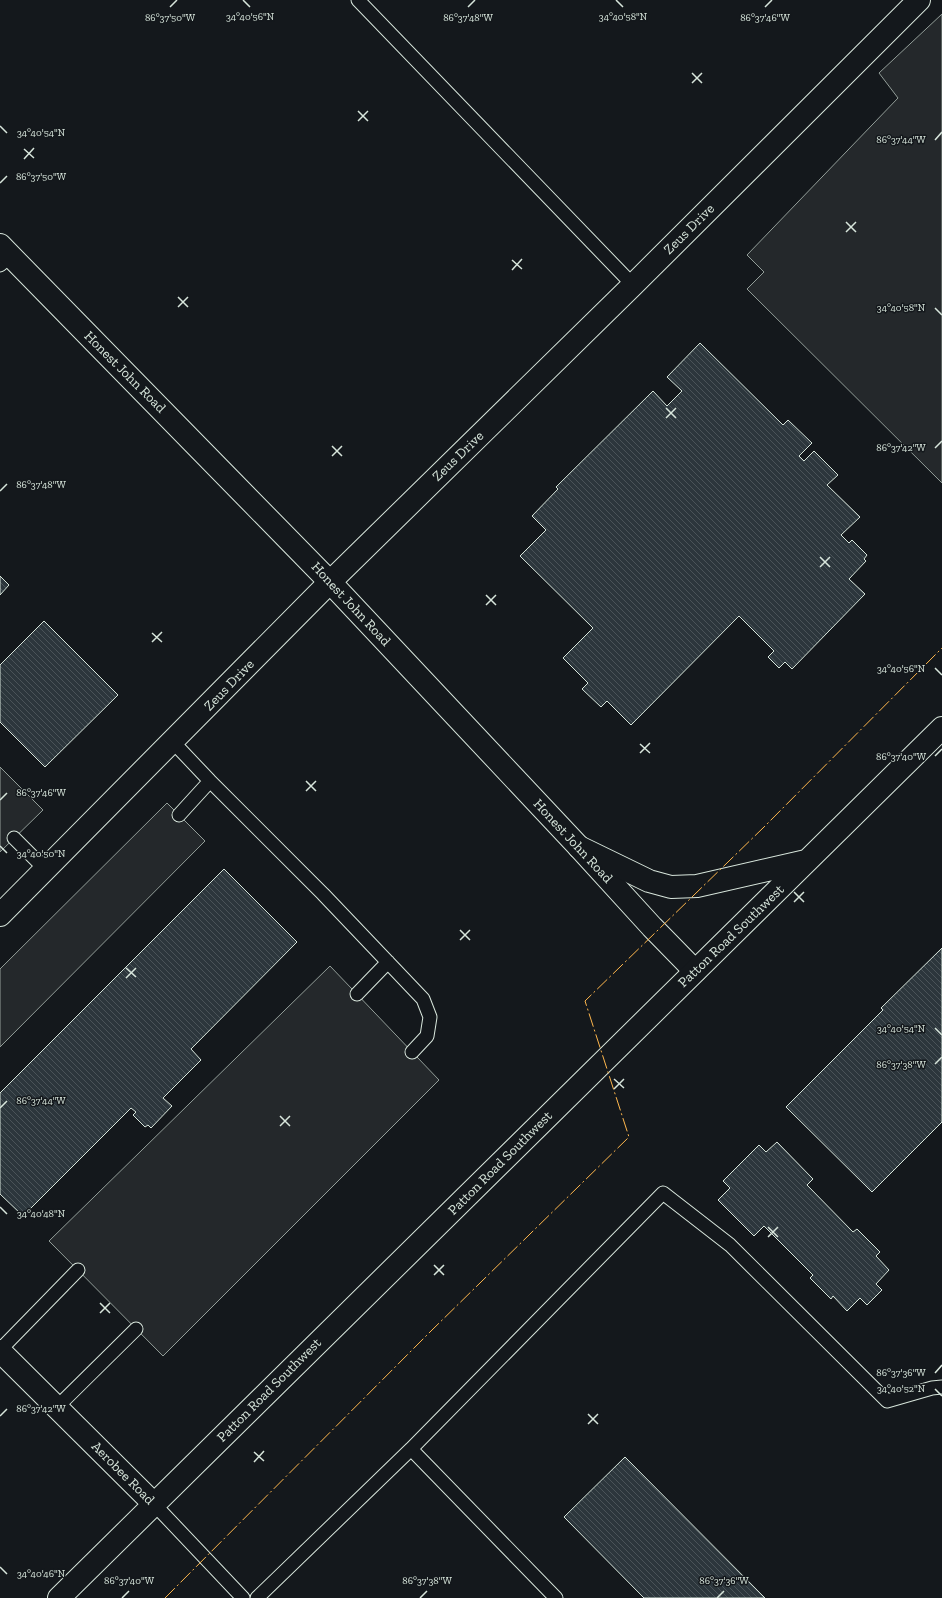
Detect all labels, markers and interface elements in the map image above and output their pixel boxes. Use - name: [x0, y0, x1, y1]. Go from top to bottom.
- text: 34°40'56"N: [226, 11, 275, 23]
- text: 34°40'58"N: [599, 11, 648, 23]
- text: 86°37'50"W: [145, 12, 196, 24]
- text: 86°37'48"W: [443, 12, 493, 24]
- text: 86°37'46"W: [740, 12, 790, 24]
- text: 34°40'54"N: [17, 127, 66, 139]
- text: 86°37'44"W: [876, 134, 926, 146]
- text: 86°37'50"W: [16, 171, 67, 183]
- street label: Zeus Drive: [660, 200, 718, 258]
- text: 34°40'58"N: [877, 302, 926, 314]
- street label: Honest John Road: [81, 328, 170, 417]
- street label: Zeus Drive: [429, 427, 488, 485]
- text: 86°37'42"W: [876, 442, 926, 454]
- text: 86°37'48"W: [16, 479, 66, 491]
- street label: Honest John Road: [308, 558, 394, 650]
- street label: Zeus Drive: [200, 655, 258, 714]
- text: 34°40'56"N: [877, 663, 926, 675]
- text: 86°37'40"W: [876, 751, 927, 763]
- text: 86°37'46"W: [16, 787, 66, 799]
- street label: Honest John Road: [530, 795, 616, 887]
- text: 34°40'50"N: [17, 848, 66, 860]
- street label: Patton Road Southwest: [675, 881, 788, 991]
- text: 34°40'54"N: [877, 1023, 926, 1035]
- text: 86°37'38"W: [876, 1059, 926, 1071]
- text: 86°37'44"W: [16, 1095, 66, 1107]
- street label: Patton Road Southwest: [444, 1107, 556, 1219]
- text: 34°40'48"N: [17, 1208, 66, 1220]
- street label: Patton Road Southwest: [213, 1334, 325, 1446]
- text: 86°37'36"W: [876, 1367, 926, 1379]
- text: 34°40'52"N: [877, 1383, 926, 1395]
- text: 86°37'42"W: [16, 1403, 66, 1415]
- street label: Aerobee Road: [88, 1438, 158, 1508]
- text: 34°40'46"N: [17, 1568, 66, 1580]
- text: 86°37'40"W: [104, 1575, 155, 1587]
- text: 86°37'38"W: [402, 1575, 452, 1587]
- text: 86°37'36"W: [699, 1575, 749, 1587]

